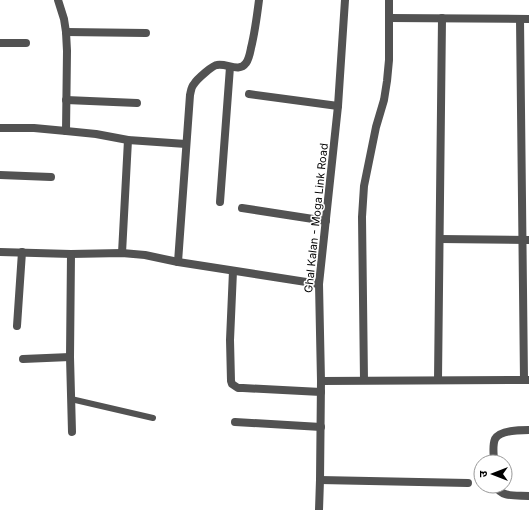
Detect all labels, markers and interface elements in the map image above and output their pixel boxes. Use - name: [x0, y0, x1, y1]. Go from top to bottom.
- street label: Ghal Kalan - Moga Link Road: [301, 142, 331, 294]
- north arrow: [473, 454, 513, 494]
- text: उ: [476, 470, 490, 477]

